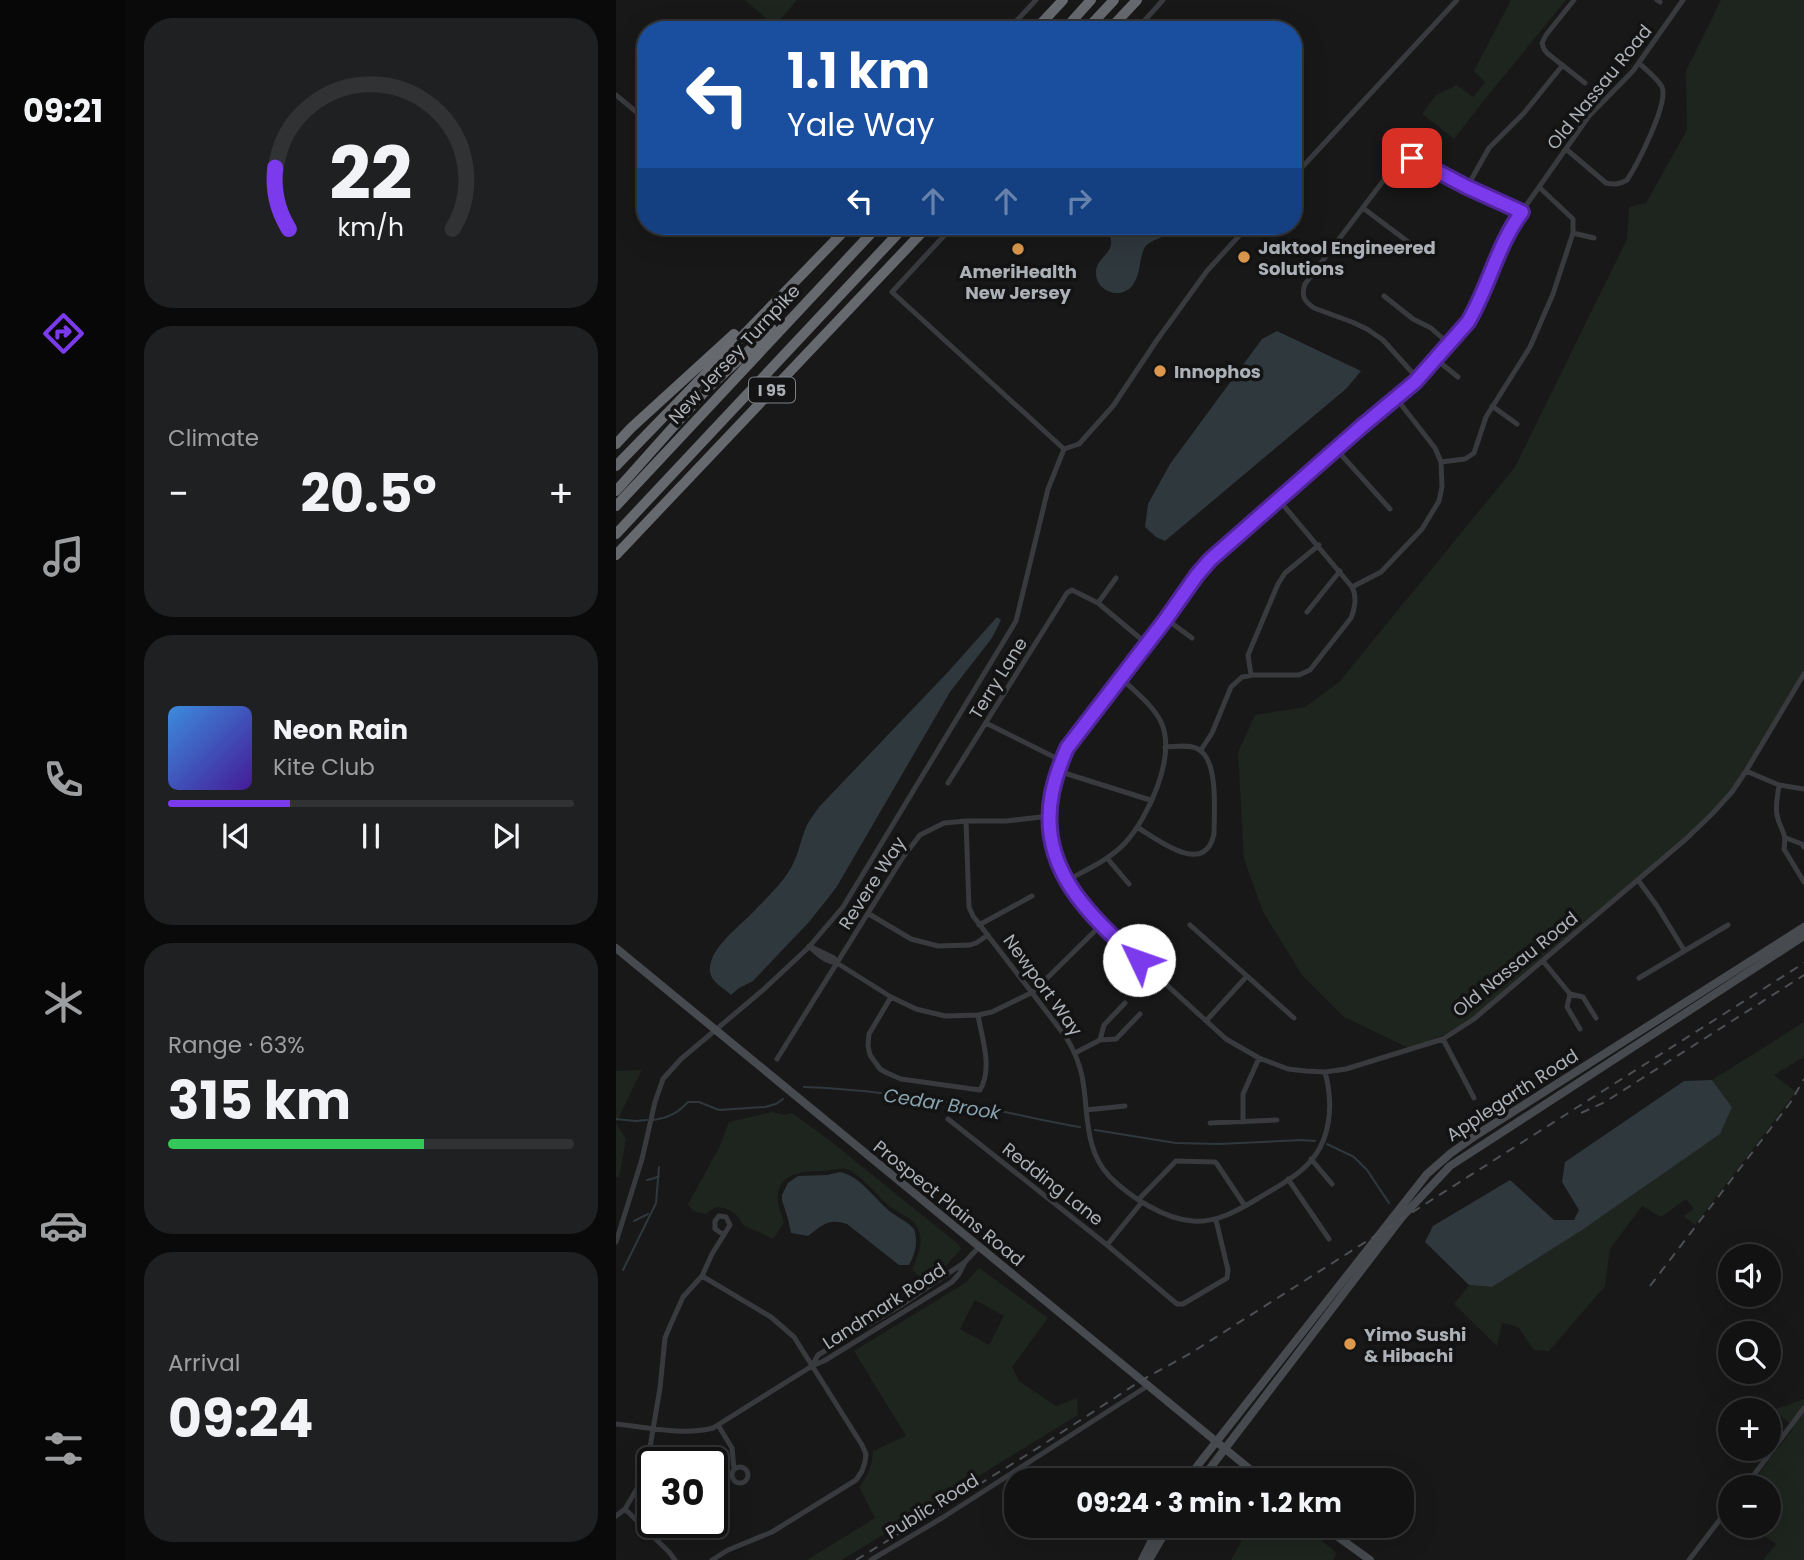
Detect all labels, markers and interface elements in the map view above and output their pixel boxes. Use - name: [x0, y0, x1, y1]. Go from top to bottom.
- street label: Old Nassau Road: [1541, 19, 1657, 155]
- text: 1.1 km: [787, 37, 930, 105]
- icon: left: [672, 49, 763, 140]
- text: 09:21: [23, 88, 103, 133]
- text: Yale Way: [787, 102, 934, 147]
- text: 22: [329, 124, 413, 225]
- pin: [1382, 128, 1442, 188]
- icon: arrive: [1393, 139, 1431, 177]
- icon: left: [841, 182, 879, 220]
- icon: ahead: [914, 182, 952, 220]
- icon: ahead: [987, 182, 1025, 220]
- icon: right: [1060, 182, 1098, 220]
- text: km/h: [338, 210, 404, 245]
- place label: Jaktool Engineered Solutions: [1258, 235, 1436, 281]
- marker: AmeriHealth New Jersey: [1010, 241, 1026, 257]
- marker: Jaktool Engineered Solutions: [1236, 249, 1252, 265]
- place label: AmeriHealth New Jersey: [959, 259, 1077, 305]
- street label: New Jersey Turnpike: [663, 279, 805, 429]
- icon: directions: [39, 309, 88, 358]
- place label: Innophos: [1174, 359, 1261, 384]
- marker: Innophos: [1152, 363, 1168, 379]
- road number: I 95: [749, 378, 795, 402]
- text: Climate: [168, 422, 259, 454]
- text: 20.5°: [300, 457, 437, 530]
- text: −: [168, 467, 189, 520]
- text: +: [548, 467, 574, 520]
- icon: music: [39, 532, 88, 581]
- street label: Terry Lane: [963, 632, 1033, 724]
- text: Neon Rain: [273, 712, 408, 748]
- text: Kite Club: [273, 751, 375, 783]
- icon: phone: [39, 755, 88, 804]
- icon: previous: [217, 817, 255, 855]
- icon: pause: [352, 817, 390, 855]
- icon: next: [487, 817, 525, 855]
- street label: Revere Way: [833, 832, 911, 934]
- street label: Old Nassau Road: [1447, 906, 1583, 1022]
- position arrow: [1102, 923, 1176, 997]
- street label: Newport Way: [998, 929, 1088, 1041]
- icon: climate: [39, 978, 88, 1027]
- text: Range · 63%: [168, 1029, 305, 1061]
- street label: Applegarth Road: [1441, 1043, 1583, 1147]
- text: 315 km: [168, 1064, 351, 1137]
- water label: Cedar Brook: [882, 1081, 1003, 1127]
- street label: Prospect Plains Road: [868, 1134, 1030, 1272]
- street label: Redding Lane: [997, 1137, 1109, 1231]
- icon: car: [39, 1201, 88, 1250]
- map controls: [1718, 1244, 1781, 1538]
- button: sound: [1718, 1244, 1781, 1307]
- street label: Landmark Road: [818, 1257, 950, 1355]
- button: search: [1718, 1321, 1781, 1384]
- place label: Yimo Sushi & Hibachi: [1364, 1322, 1466, 1368]
- marker: Yimo Sushi & Hibachi: [1342, 1336, 1358, 1352]
- text: Arrival: [168, 1347, 240, 1379]
- text: 09:24: [168, 1382, 314, 1455]
- button: +: [1718, 1398, 1781, 1461]
- icon: filters: [39, 1424, 88, 1473]
- speed limit sign: 30: [637, 1447, 728, 1538]
- street label: Public Road: [881, 1467, 983, 1545]
- button: −: [1718, 1475, 1781, 1538]
- text: 09:24 · 3 min · 1.2 km: [1076, 1485, 1342, 1521]

